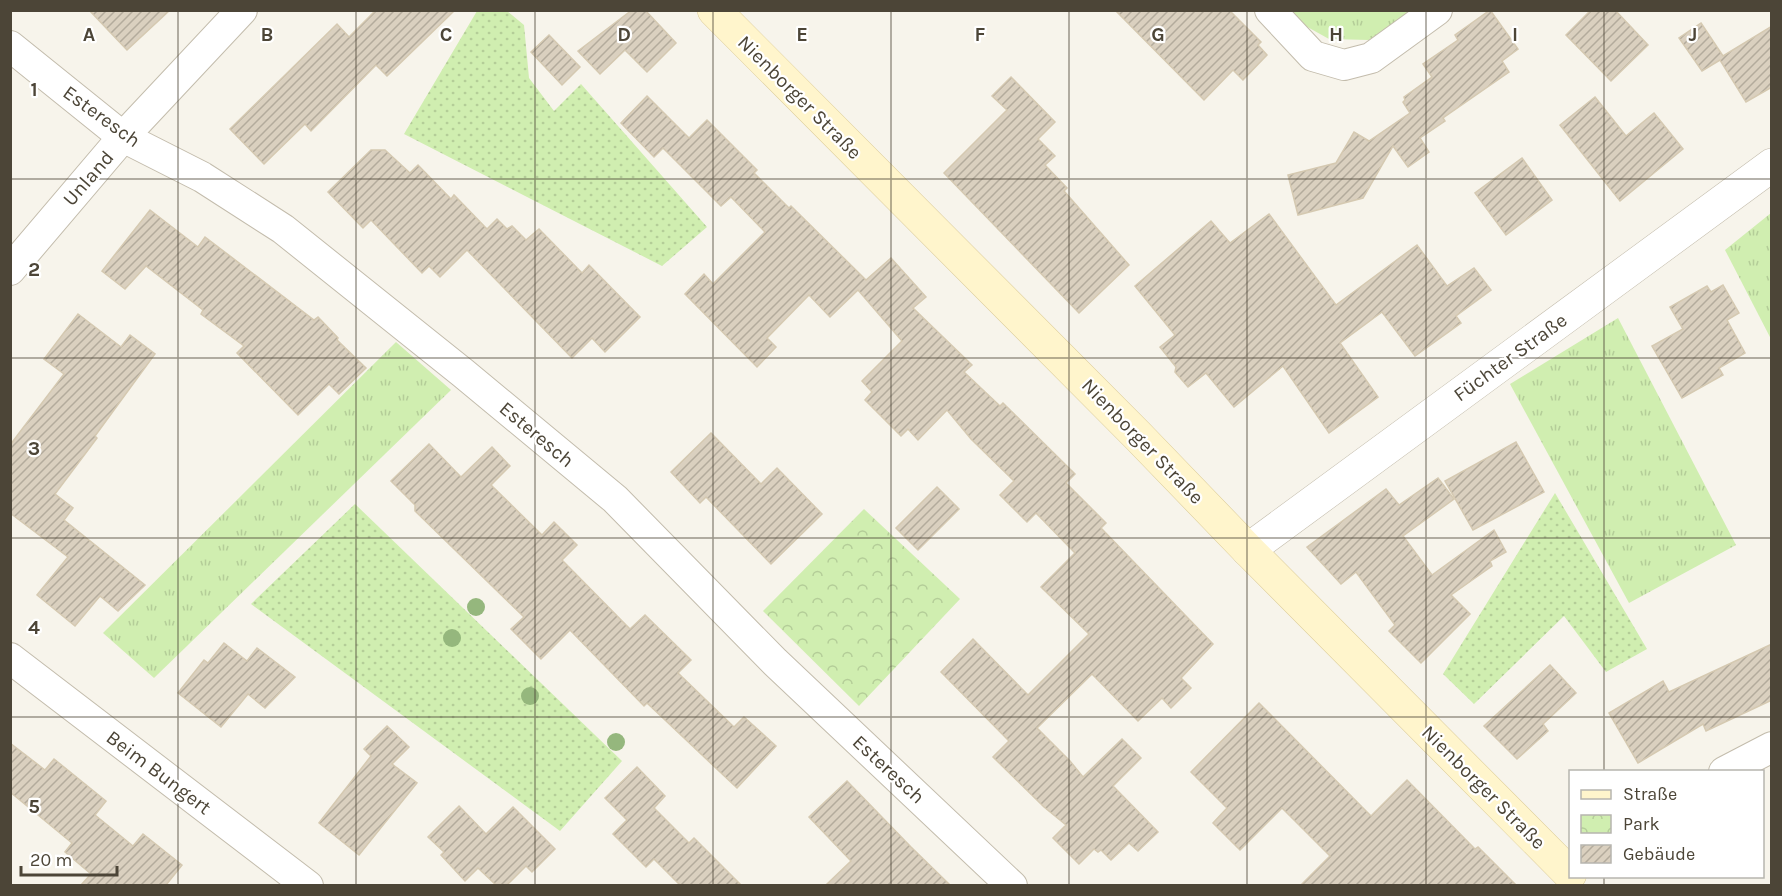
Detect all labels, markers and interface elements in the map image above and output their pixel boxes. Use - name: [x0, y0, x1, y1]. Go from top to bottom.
- text: A: [83, 23, 96, 46]
- text: B: [261, 23, 273, 46]
- text: C: [440, 23, 452, 46]
- text: D: [617, 23, 631, 46]
- text: E: [796, 23, 808, 46]
- text: F: [975, 23, 986, 46]
- text: G: [1151, 23, 1165, 46]
- text: H: [1329, 23, 1343, 46]
- text: I: [1512, 23, 1518, 46]
- text: J: [1689, 23, 1697, 46]
- street label: Nienborger Straße: [733, 31, 866, 164]
- text: 1: [30, 78, 38, 101]
- street label: Esteresch: [59, 81, 145, 152]
- street label: Unland: [58, 146, 119, 211]
- text: 2: [28, 258, 40, 281]
- street label: Füchter Straße: [1449, 309, 1572, 406]
- street label: Nienborger Straße: [1077, 374, 1208, 509]
- street label: Esteresch: [495, 397, 579, 472]
- text: 3: [28, 437, 40, 460]
- text: 4: [28, 616, 40, 639]
- street label: Nienborger Straße: [1417, 721, 1550, 854]
- street label: Beim Bungert: [102, 726, 216, 819]
- street label: Esteresch: [848, 730, 929, 808]
- legend: [1569, 770, 1764, 878]
- text: Straße: [1623, 783, 1677, 805]
- text: 5: [28, 795, 40, 818]
- text: Park: [1623, 813, 1660, 835]
- scale bar: [21, 839, 117, 877]
- text: Gebäude: [1623, 843, 1695, 865]
- text: 20 m: [30, 849, 72, 871]

